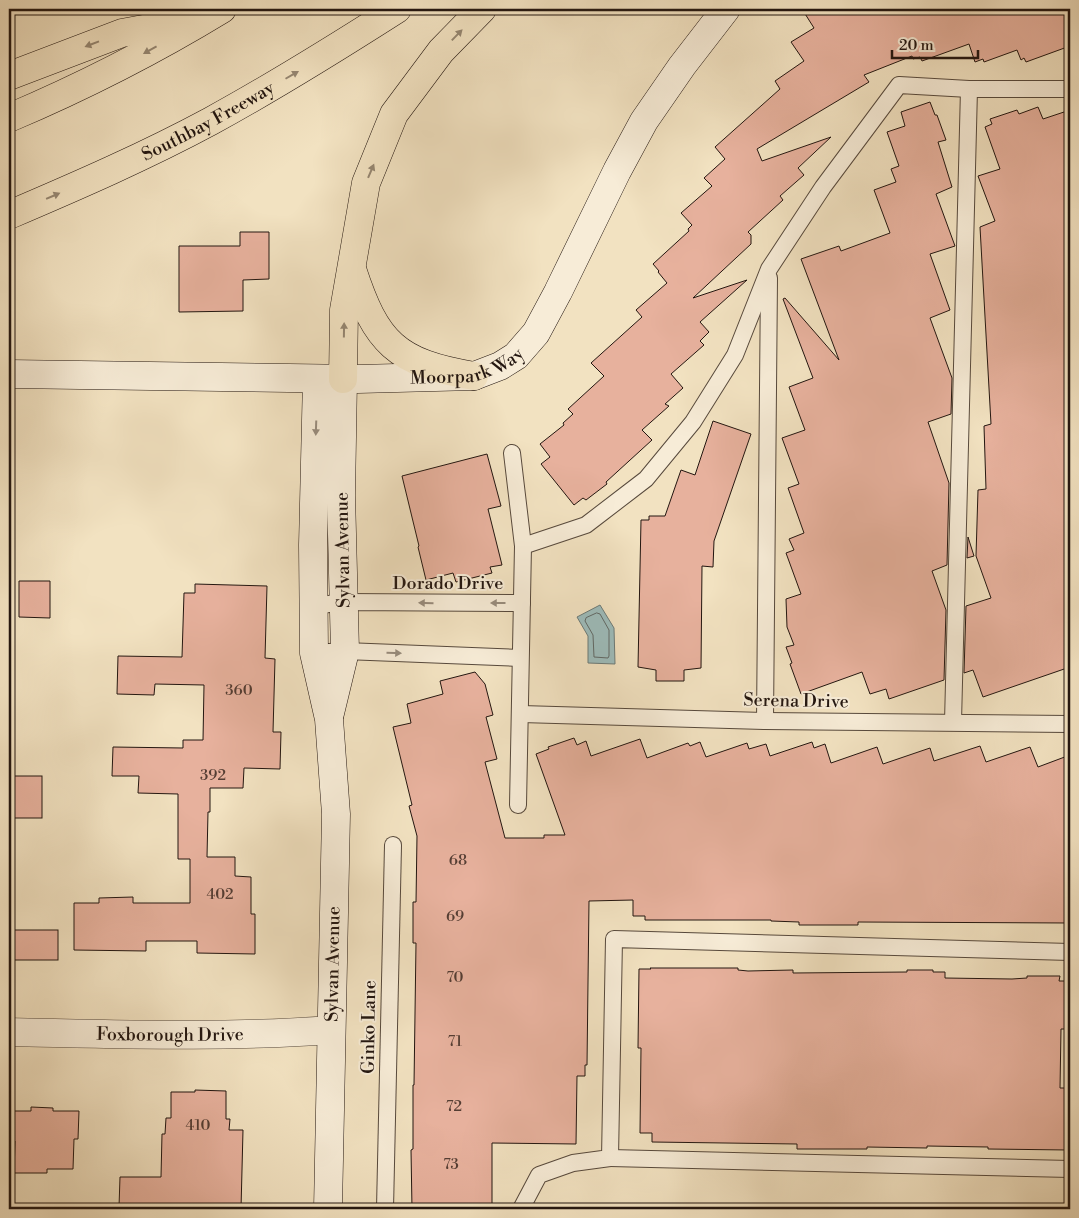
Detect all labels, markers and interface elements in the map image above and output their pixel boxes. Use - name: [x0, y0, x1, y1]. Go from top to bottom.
- scale bar: [892, 28, 978, 60]
- one-way arrow: [451, 29, 463, 41]
- text: 20 m: [899, 36, 934, 55]
- one-way arrow: [85, 41, 100, 48]
- one-way arrow: [143, 45, 157, 54]
- one-way arrow: [285, 70, 298, 79]
- street label: Southbay Freeway: [138, 76, 279, 166]
- one-way arrow: [367, 164, 375, 178]
- one-way arrow: [46, 192, 61, 200]
- one-way arrow: [340, 322, 348, 338]
- street label: Moorpark Way: [410, 343, 529, 389]
- one-way arrow: [312, 420, 320, 436]
- street label: Sylvan Avenue: [330, 492, 356, 608]
- street label: Dorado Drive: [393, 572, 503, 595]
- one-way arrow: [418, 599, 434, 607]
- one-way arrow: [490, 599, 506, 607]
- one-way arrow: [386, 649, 402, 657]
- house number: 360: [225, 681, 253, 700]
- street label: Serena Drive: [743, 689, 849, 713]
- house number: 392: [200, 766, 226, 785]
- house number: 68: [449, 851, 467, 870]
- house number: 402: [206, 885, 234, 904]
- street label: Sylvan Avenue: [320, 906, 346, 1022]
- house number: 69: [446, 907, 464, 926]
- house number: 70: [446, 968, 464, 987]
- street label: Ginko Lane: [357, 980, 381, 1074]
- street label: Foxborough Drive: [96, 1022, 244, 1046]
- house number: 71: [448, 1032, 463, 1051]
- house number: 72: [446, 1097, 462, 1116]
- house number: 410: [186, 1116, 210, 1135]
- house number: 73: [443, 1155, 459, 1174]

